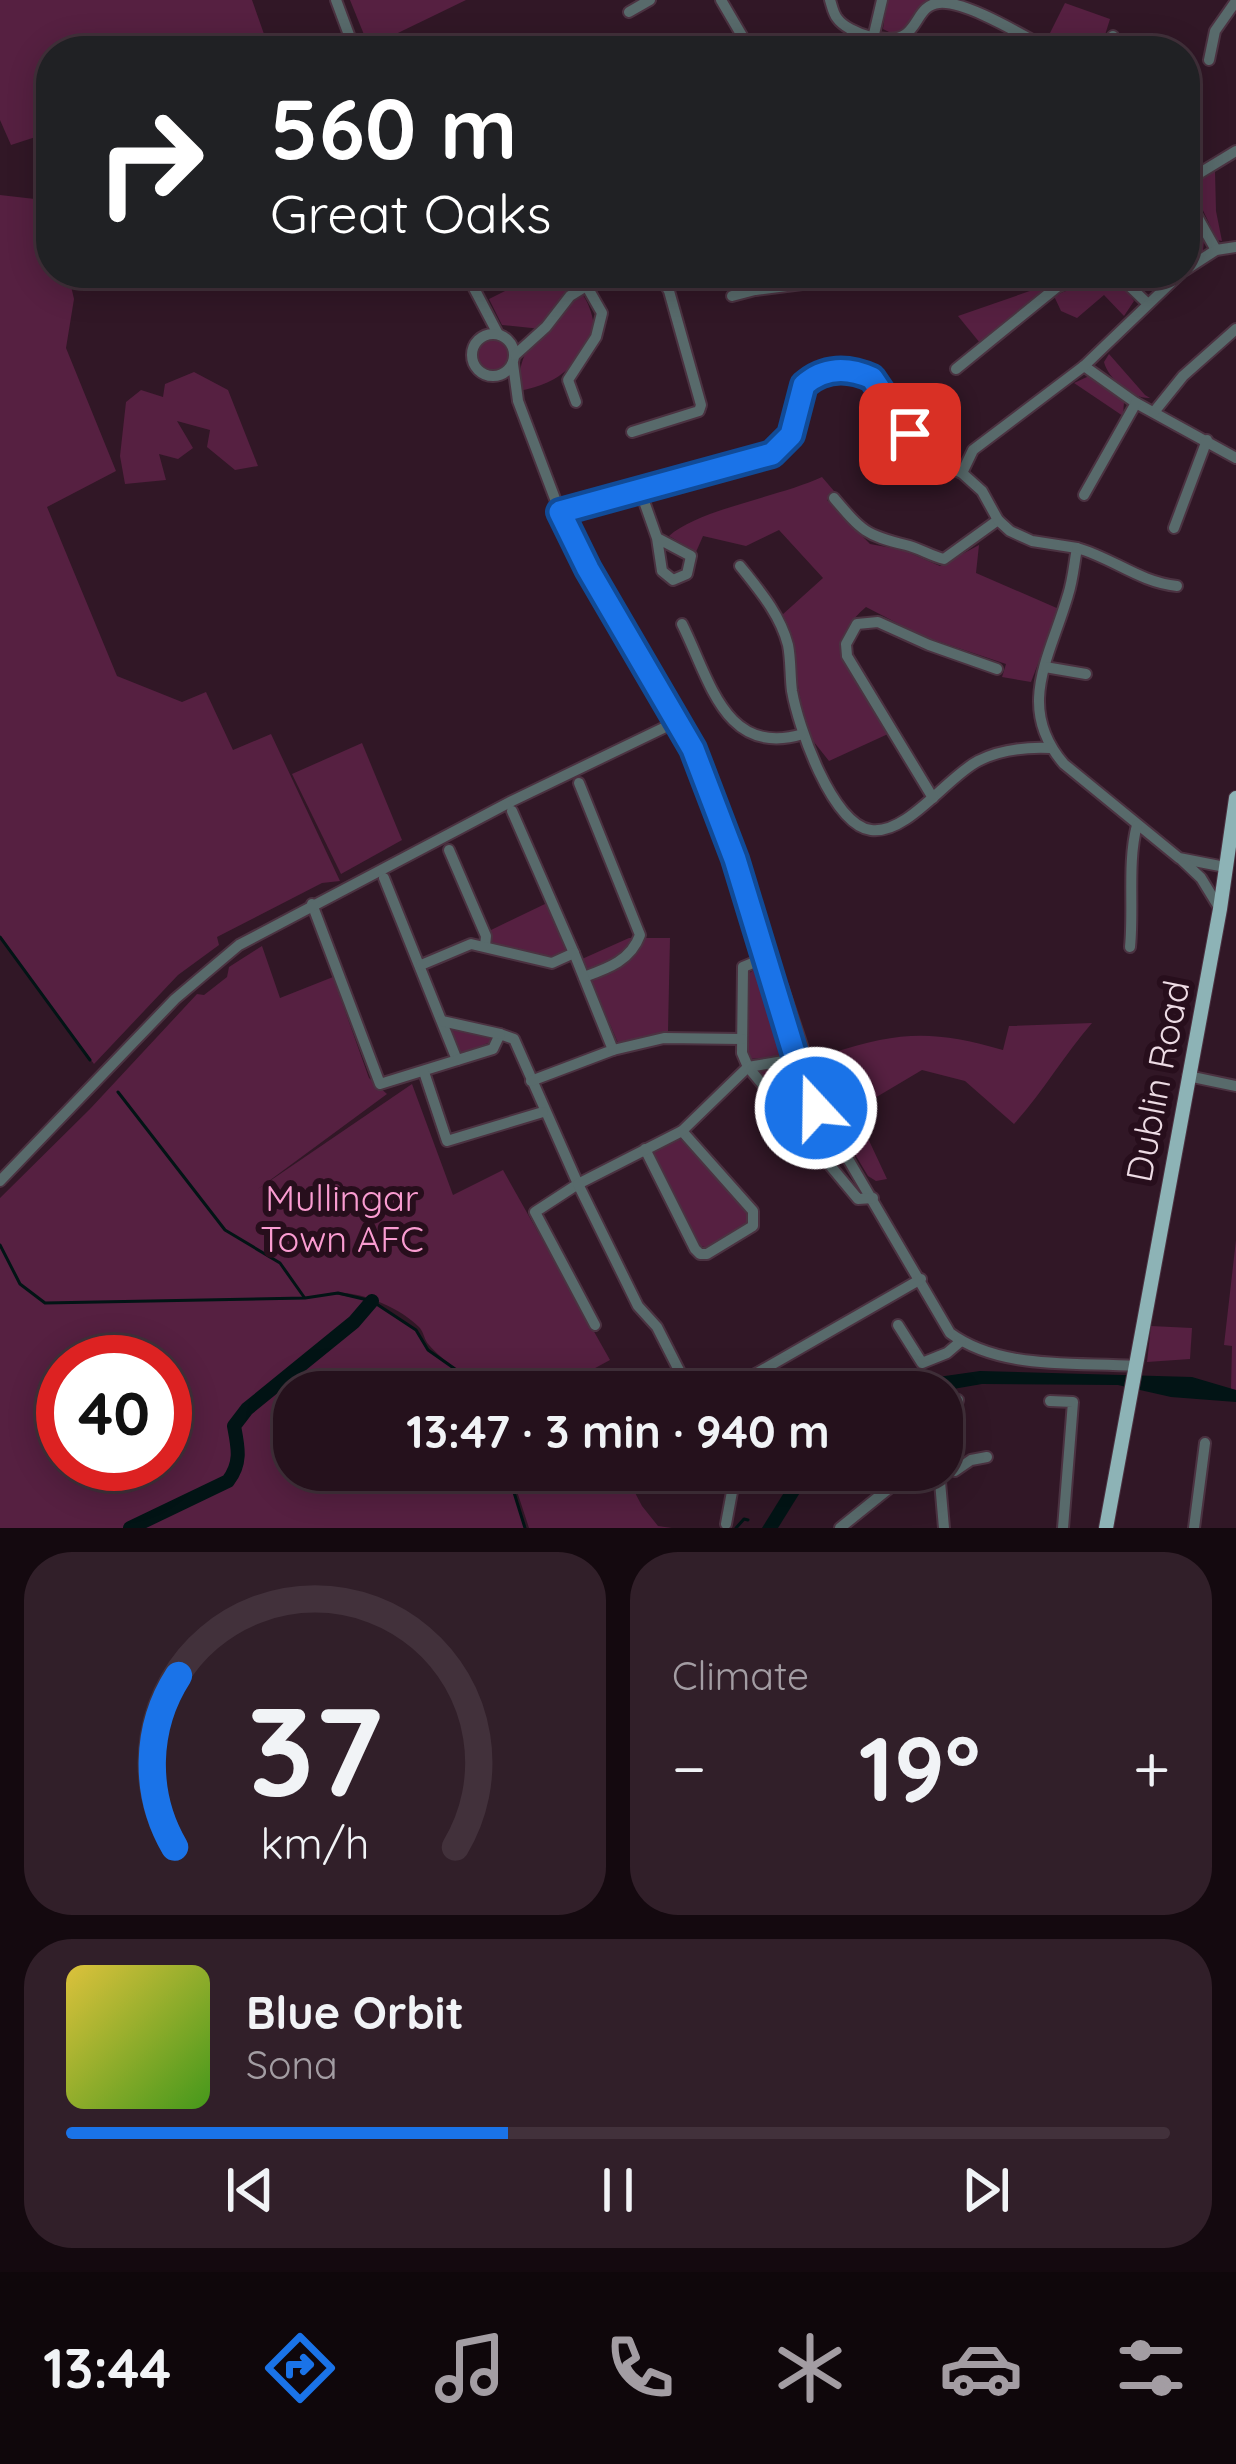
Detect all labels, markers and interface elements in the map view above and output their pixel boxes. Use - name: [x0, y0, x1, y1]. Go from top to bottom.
- text: 560 m: [270, 75, 517, 180]
- icon: right: [72, 84, 228, 240]
- text: Great Oaks: [270, 179, 552, 247]
- pin: [859, 383, 961, 485]
- icon: arrive: [877, 401, 943, 467]
- street label: Dublin Road: [1115, 977, 1199, 1185]
- position arrow: [753, 1045, 879, 1171]
- park label: Mullingar Town AFC: [260, 1175, 424, 1261]
- speed limit sign: 40: [36, 1335, 192, 1491]
- text: 13:47 · 3 min · 940 m: [406, 1403, 830, 1459]
- text: Climate: [672, 1651, 809, 1700]
- text: 37: [247, 1671, 383, 1827]
- text: 19°: [859, 1711, 980, 1824]
- text: −: [672, 1726, 706, 1809]
- text: +: [1133, 1726, 1170, 1809]
- text: km/h: [261, 1815, 369, 1869]
- text: Blue Orbit: [246, 1984, 464, 2040]
- text: Sona: [246, 2040, 338, 2089]
- icon: previous: [217, 2157, 283, 2223]
- icon: pause: [585, 2157, 651, 2223]
- icon: next: [953, 2157, 1019, 2223]
- icon: directions: [258, 2326, 342, 2410]
- icon: music: [428, 2326, 512, 2410]
- icon: phone: [598, 2326, 682, 2410]
- icon: climate: [768, 2326, 852, 2410]
- icon: car: [939, 2326, 1023, 2410]
- icon: filters: [1109, 2326, 1193, 2410]
- text: 13:44: [43, 2334, 171, 2402]

